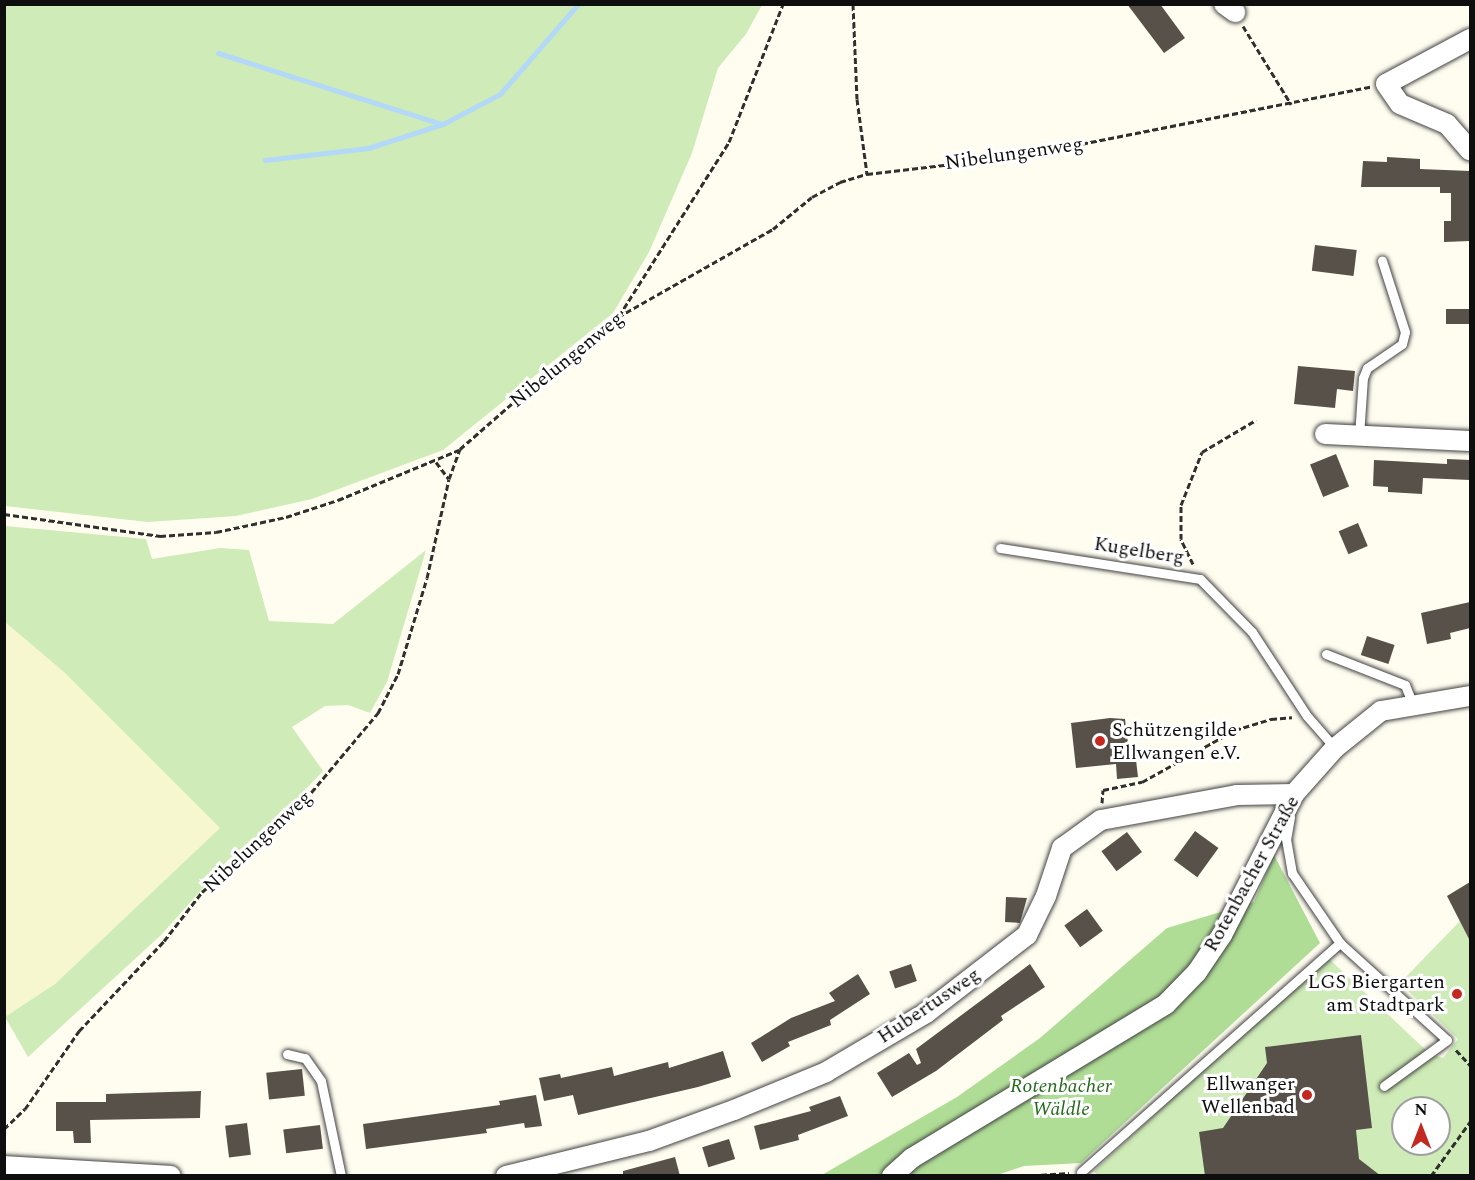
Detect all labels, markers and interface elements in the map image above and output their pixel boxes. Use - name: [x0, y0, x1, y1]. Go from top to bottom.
- street label: Nibelungenweg: [943, 132, 1085, 176]
- street label: Nibelungenweg: [505, 307, 629, 413]
- street label: Kugelberg: [1092, 532, 1186, 570]
- place label: Schützengilde Ellwangen e.V.: [1112, 718, 1240, 765]
- marker: Schützengilde Ellwangen e.V.: [1093, 734, 1107, 748]
- street label: Nibelungenweg: [199, 786, 317, 898]
- street label: Rotenbacher Straße: [1199, 792, 1305, 956]
- street label: Hubertusweg: [873, 963, 985, 1049]
- place label: LGS Biergarten am Stadtpark: [1308, 970, 1445, 1017]
- marker: LGS Biergarten am Stadtpark: [1450, 987, 1464, 1001]
- place label: Ellwanger Wellenbad: [1201, 1072, 1295, 1119]
- park label: Rotenbacher Wäldle: [1010, 1075, 1112, 1122]
- marker: Ellwanger Wellenbad: [1300, 1088, 1314, 1102]
- north arrow: [1391, 1096, 1451, 1156]
- text: N: [1414, 1098, 1428, 1122]

